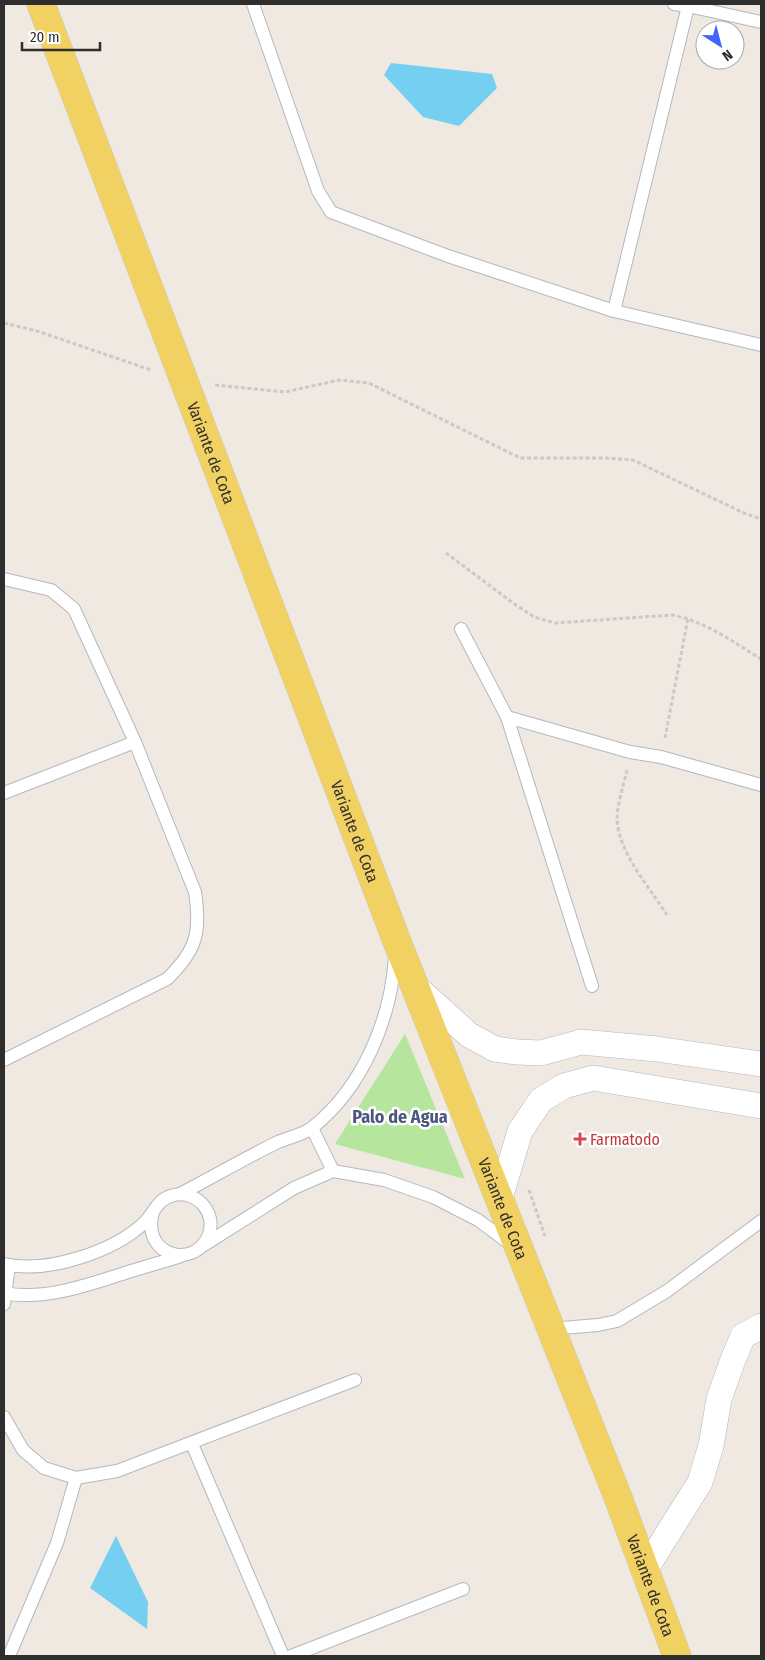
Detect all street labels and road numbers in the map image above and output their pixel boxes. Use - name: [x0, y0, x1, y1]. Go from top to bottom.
- street label: Variante de Cota: [183, 399, 239, 507]
- street label: Variante de Cota: [327, 778, 383, 885]
- street label: Variante de Cota: [474, 1155, 531, 1262]
- street label: Variante de Cota: [623, 1532, 678, 1639]

